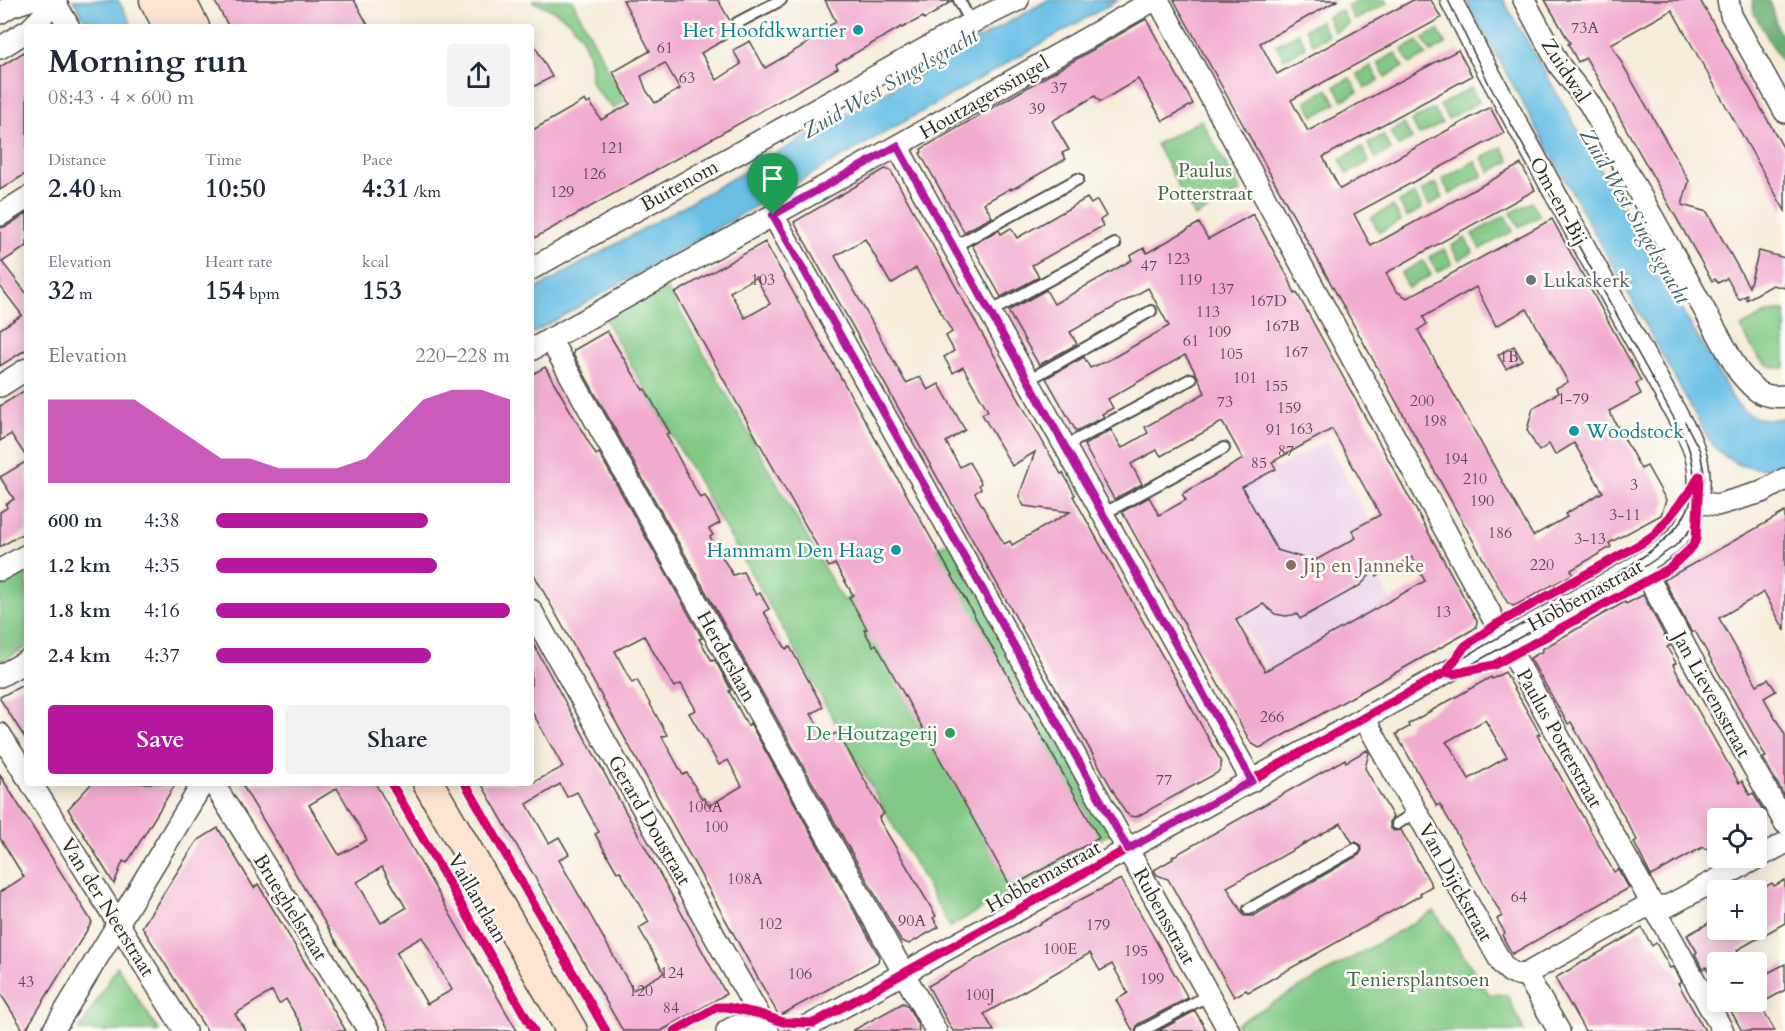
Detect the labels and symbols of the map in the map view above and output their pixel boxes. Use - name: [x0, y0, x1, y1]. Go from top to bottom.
- place label: Het Hoofdkwartier: [682, 17, 847, 44]
- house number: 73A: [1571, 17, 1600, 39]
- water label: Zuid West Singelsgracht: [797, 21, 984, 146]
- marker: Het Hoofdkwartier: [851, 23, 865, 37]
- street label: Zuidwal: [1535, 33, 1596, 108]
- house number: 61: [657, 37, 673, 59]
- street label: Houtzagerssingel: [914, 49, 1054, 146]
- house number: 63: [679, 67, 695, 89]
- house number: 37: [1051, 77, 1067, 99]
- house number: 39: [1029, 98, 1045, 120]
- water label: Zuid West Singelsgracht: [1572, 123, 1697, 310]
- house number: 121: [600, 137, 624, 159]
- street label: Om-en-Bij: [1523, 152, 1594, 250]
- street label: Buitenom: [636, 153, 723, 218]
- pin: [747, 153, 798, 215]
- park label: Paulus Potterstraat: [1157, 157, 1253, 207]
- house number: 126: [582, 163, 606, 185]
- house number: 129: [550, 181, 574, 203]
- house number: 123: [1166, 248, 1190, 270]
- house number: 47: [1141, 255, 1157, 277]
- place label: Lukaskerk: [1543, 267, 1630, 294]
- house number: 103: [751, 269, 775, 291]
- house number: 119: [1178, 269, 1202, 291]
- marker: Lukaskerk: [1524, 273, 1538, 287]
- house number: 137: [1210, 278, 1234, 300]
- house number: 167D: [1249, 290, 1287, 312]
- house number: 113: [1196, 301, 1220, 323]
- house number: 167B: [1264, 315, 1300, 337]
- house number: 109: [1207, 321, 1231, 343]
- house number: 61: [1183, 330, 1199, 352]
- house number: 167: [1284, 341, 1308, 363]
- house number: 105: [1219, 343, 1243, 365]
- house number: 1B: [1499, 346, 1519, 368]
- house number: 101: [1233, 367, 1257, 389]
- house number: 155: [1264, 375, 1288, 397]
- house number: 1-79: [1557, 388, 1589, 410]
- house number: 200: [1410, 390, 1434, 412]
- house number: 73: [1217, 391, 1233, 413]
- house number: 159: [1277, 397, 1301, 419]
- house number: 198: [1423, 410, 1447, 432]
- house number: 163: [1289, 418, 1313, 440]
- place label: Woodstock: [1585, 418, 1684, 445]
- house number: 91: [1266, 419, 1282, 441]
- marker: Woodstock: [1567, 424, 1581, 438]
- house number: 87: [1278, 440, 1294, 462]
- house number: 194: [1444, 448, 1468, 470]
- house number: 85: [1251, 452, 1267, 474]
- house number: 210: [1463, 468, 1487, 490]
- house number: 3: [1630, 474, 1638, 496]
- house number: 190: [1470, 490, 1494, 512]
- house number: 3-11: [1609, 504, 1641, 526]
- house number: 186: [1488, 522, 1512, 544]
- house number: 3-13: [1574, 528, 1606, 550]
- place label: Hammam Den Haag: [707, 537, 885, 564]
- marker: Hammam Den Haag: [889, 543, 903, 557]
- place label: Jip en Janneke: [1300, 552, 1424, 579]
- street label: Hobbemastraat: [1523, 552, 1648, 638]
- house number: 220: [1530, 554, 1554, 576]
- marker: Jip en Janneke: [1284, 558, 1298, 572]
- house number: 13: [1435, 601, 1451, 623]
- street label: Herderslaan: [690, 606, 763, 707]
- street label: Jan Lievensstraat: [1664, 624, 1758, 763]
- street label: Paulus Potterstraat: [1510, 664, 1609, 813]
- house number: 266: [1260, 706, 1284, 728]
- place label: De Houtzagerij: [806, 720, 938, 747]
- marker: De Houtzagerij: [943, 726, 957, 740]
- street label: Gerard Doustraat: [601, 750, 698, 891]
- house number: 77: [1156, 769, 1172, 791]
- house number: 100A: [687, 796, 724, 818]
- house number: 100: [704, 816, 728, 838]
- street label: Van Dijckstraat: [1412, 818, 1500, 947]
- street label: Van der Neerstraat: [54, 833, 161, 982]
- street label: Hobbemastraat: [981, 833, 1106, 919]
- street label: Brueghelstraat: [247, 849, 334, 966]
- street label: Vaillantlaan: [441, 849, 514, 949]
- street label: Rubensstraat: [1127, 863, 1203, 970]
- house number: 108A: [727, 868, 764, 890]
- house number: 64: [1511, 886, 1527, 908]
- house number: 90A: [898, 910, 927, 932]
- house number: 102: [758, 913, 782, 935]
- house number: 179: [1086, 914, 1110, 936]
- house number: 100E: [1043, 938, 1077, 960]
- house number: 195: [1124, 940, 1148, 962]
- house number: 124: [660, 962, 684, 984]
- house number: 106: [788, 963, 812, 985]
- park label: Teniersplantsoen: [1346, 966, 1491, 993]
- house number: 199: [1140, 968, 1164, 990]
- house number: 43: [18, 971, 34, 993]
- house number: 120: [629, 980, 653, 1002]
- house number: 100J: [965, 984, 995, 1006]
- house number: 84: [663, 997, 679, 1019]

